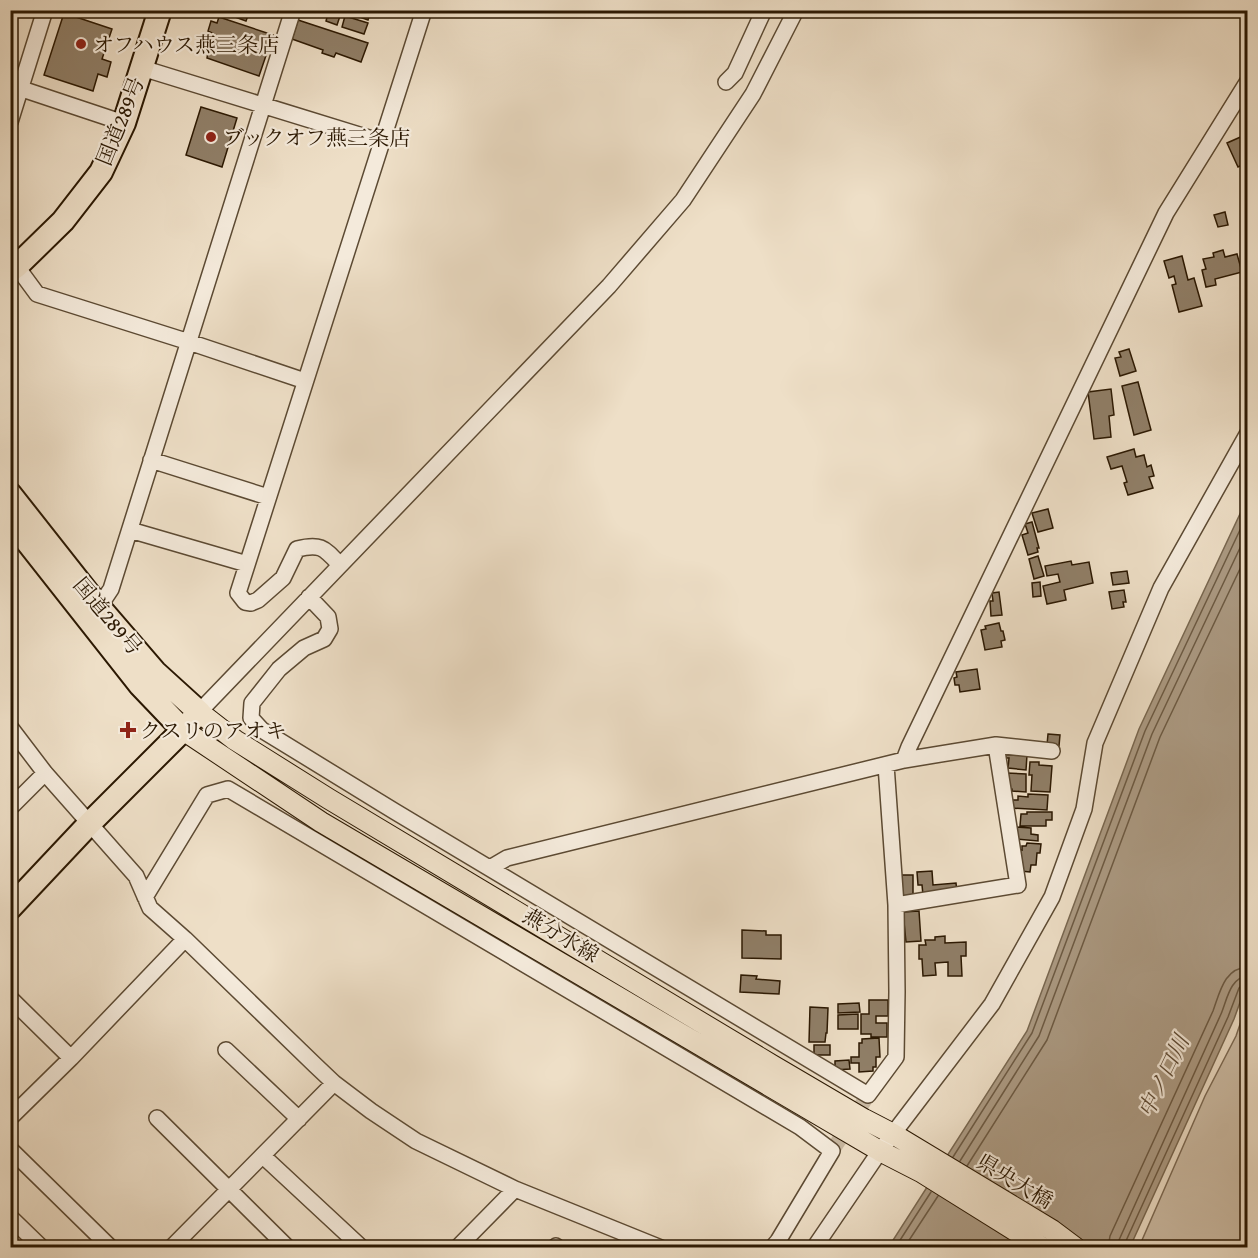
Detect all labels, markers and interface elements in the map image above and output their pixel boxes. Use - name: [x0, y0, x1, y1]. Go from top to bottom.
- place label: オフハウス燕三条店: [93, 29, 279, 60]
- marker: オフハウス燕三条店: [74, 37, 88, 51]
- street label: 国道289号: [88, 72, 152, 170]
- place label: ブックオフ燕三条店: [223, 122, 410, 153]
- marker: ブックオフ燕三条店: [204, 130, 218, 144]
- street label: 国道289号: [66, 570, 150, 662]
- place label: クスリのアオキ: [140, 715, 287, 746]
- marker: クスリのアオキ: [121, 723, 135, 737]
- street label: 燕分水線: [517, 900, 605, 970]
- water label: 中ノ口川: [1129, 1028, 1198, 1123]
- street label: 県央大橋: [971, 1146, 1059, 1216]

